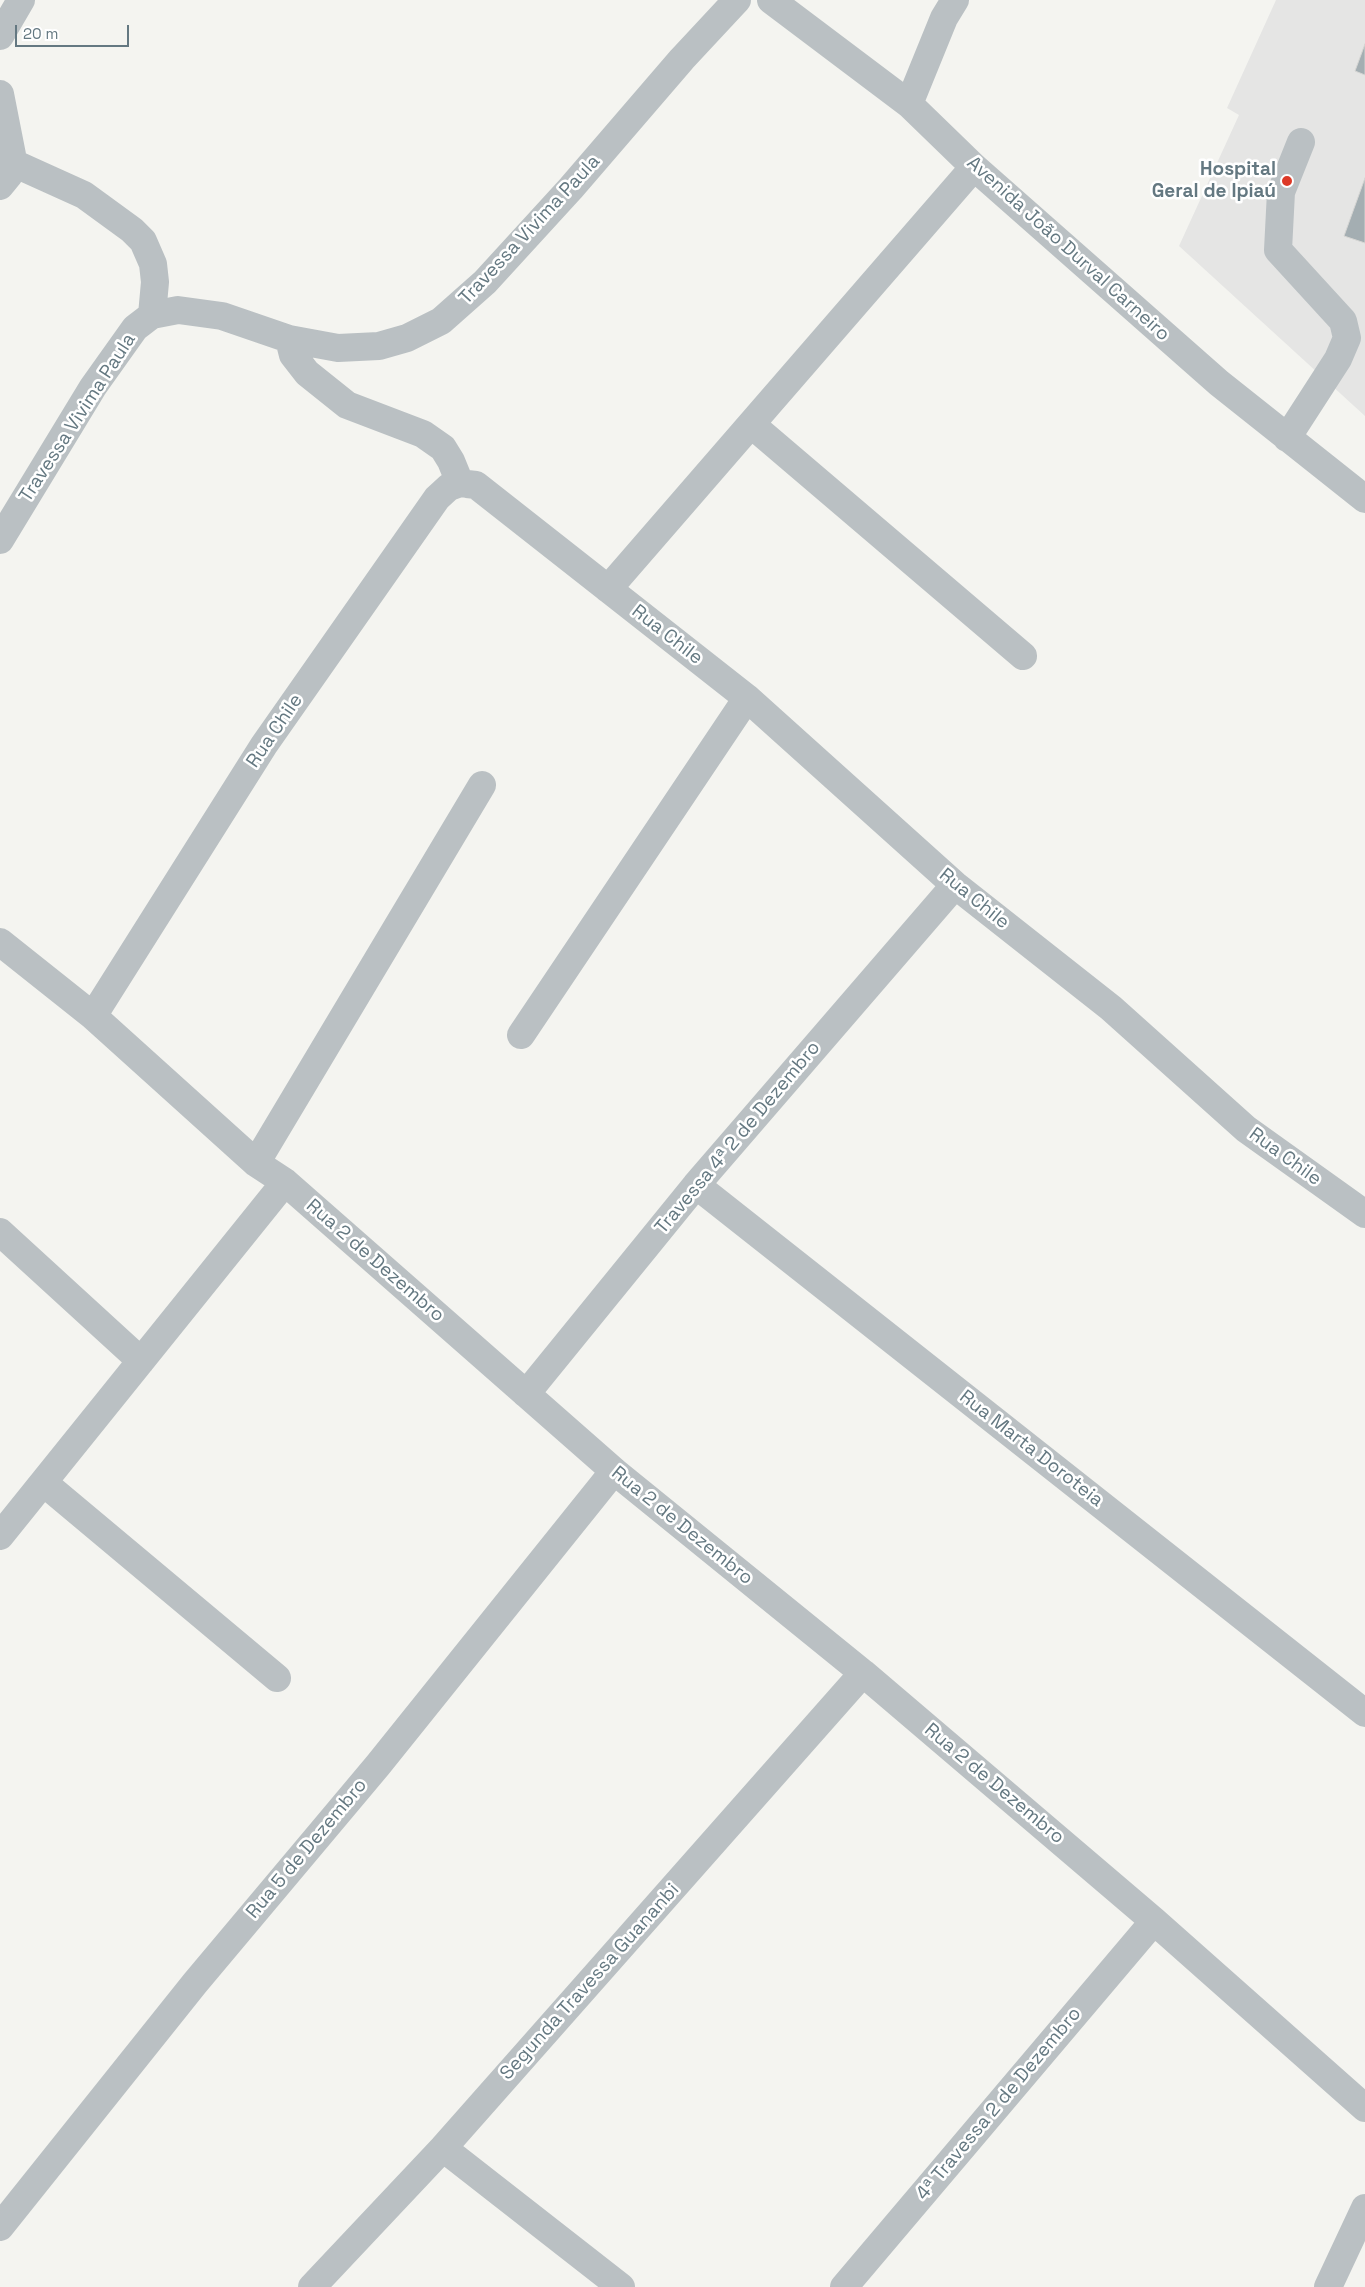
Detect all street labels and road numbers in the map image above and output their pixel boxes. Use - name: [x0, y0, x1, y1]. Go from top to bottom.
- street label: Travessa Vivima Paula: [455, 150, 605, 310]
- street label: Avenida João Durval Carneiro: [962, 152, 1174, 346]
- street label: Travessa Vivima Paula: [15, 329, 141, 507]
- street label: Rua Chile: [627, 600, 707, 670]
- street label: Rua Chile: [242, 690, 308, 772]
- street label: Rua Chile: [934, 864, 1014, 934]
- street label: Travessa 4ª 2 de Dezembro: [651, 1037, 825, 1239]
- street label: Rua Chile: [1244, 1123, 1326, 1191]
- street label: Rua 2 de Dezembro: [301, 1195, 449, 1327]
- street label: Rua Marta Doroteia: [955, 1386, 1107, 1512]
- street label: Rua 2 de Dezembro: [607, 1462, 757, 1590]
- street label: Rua 2 de Dezembro: [919, 1719, 1069, 1849]
- street label: Rua 5 de Dezembro: [242, 1774, 372, 1924]
- street label: Segunda Travessa Guananbi: [496, 1879, 684, 2085]
- street label: 4ª Travessa 2 de Dezembro: [912, 2003, 1086, 2205]

